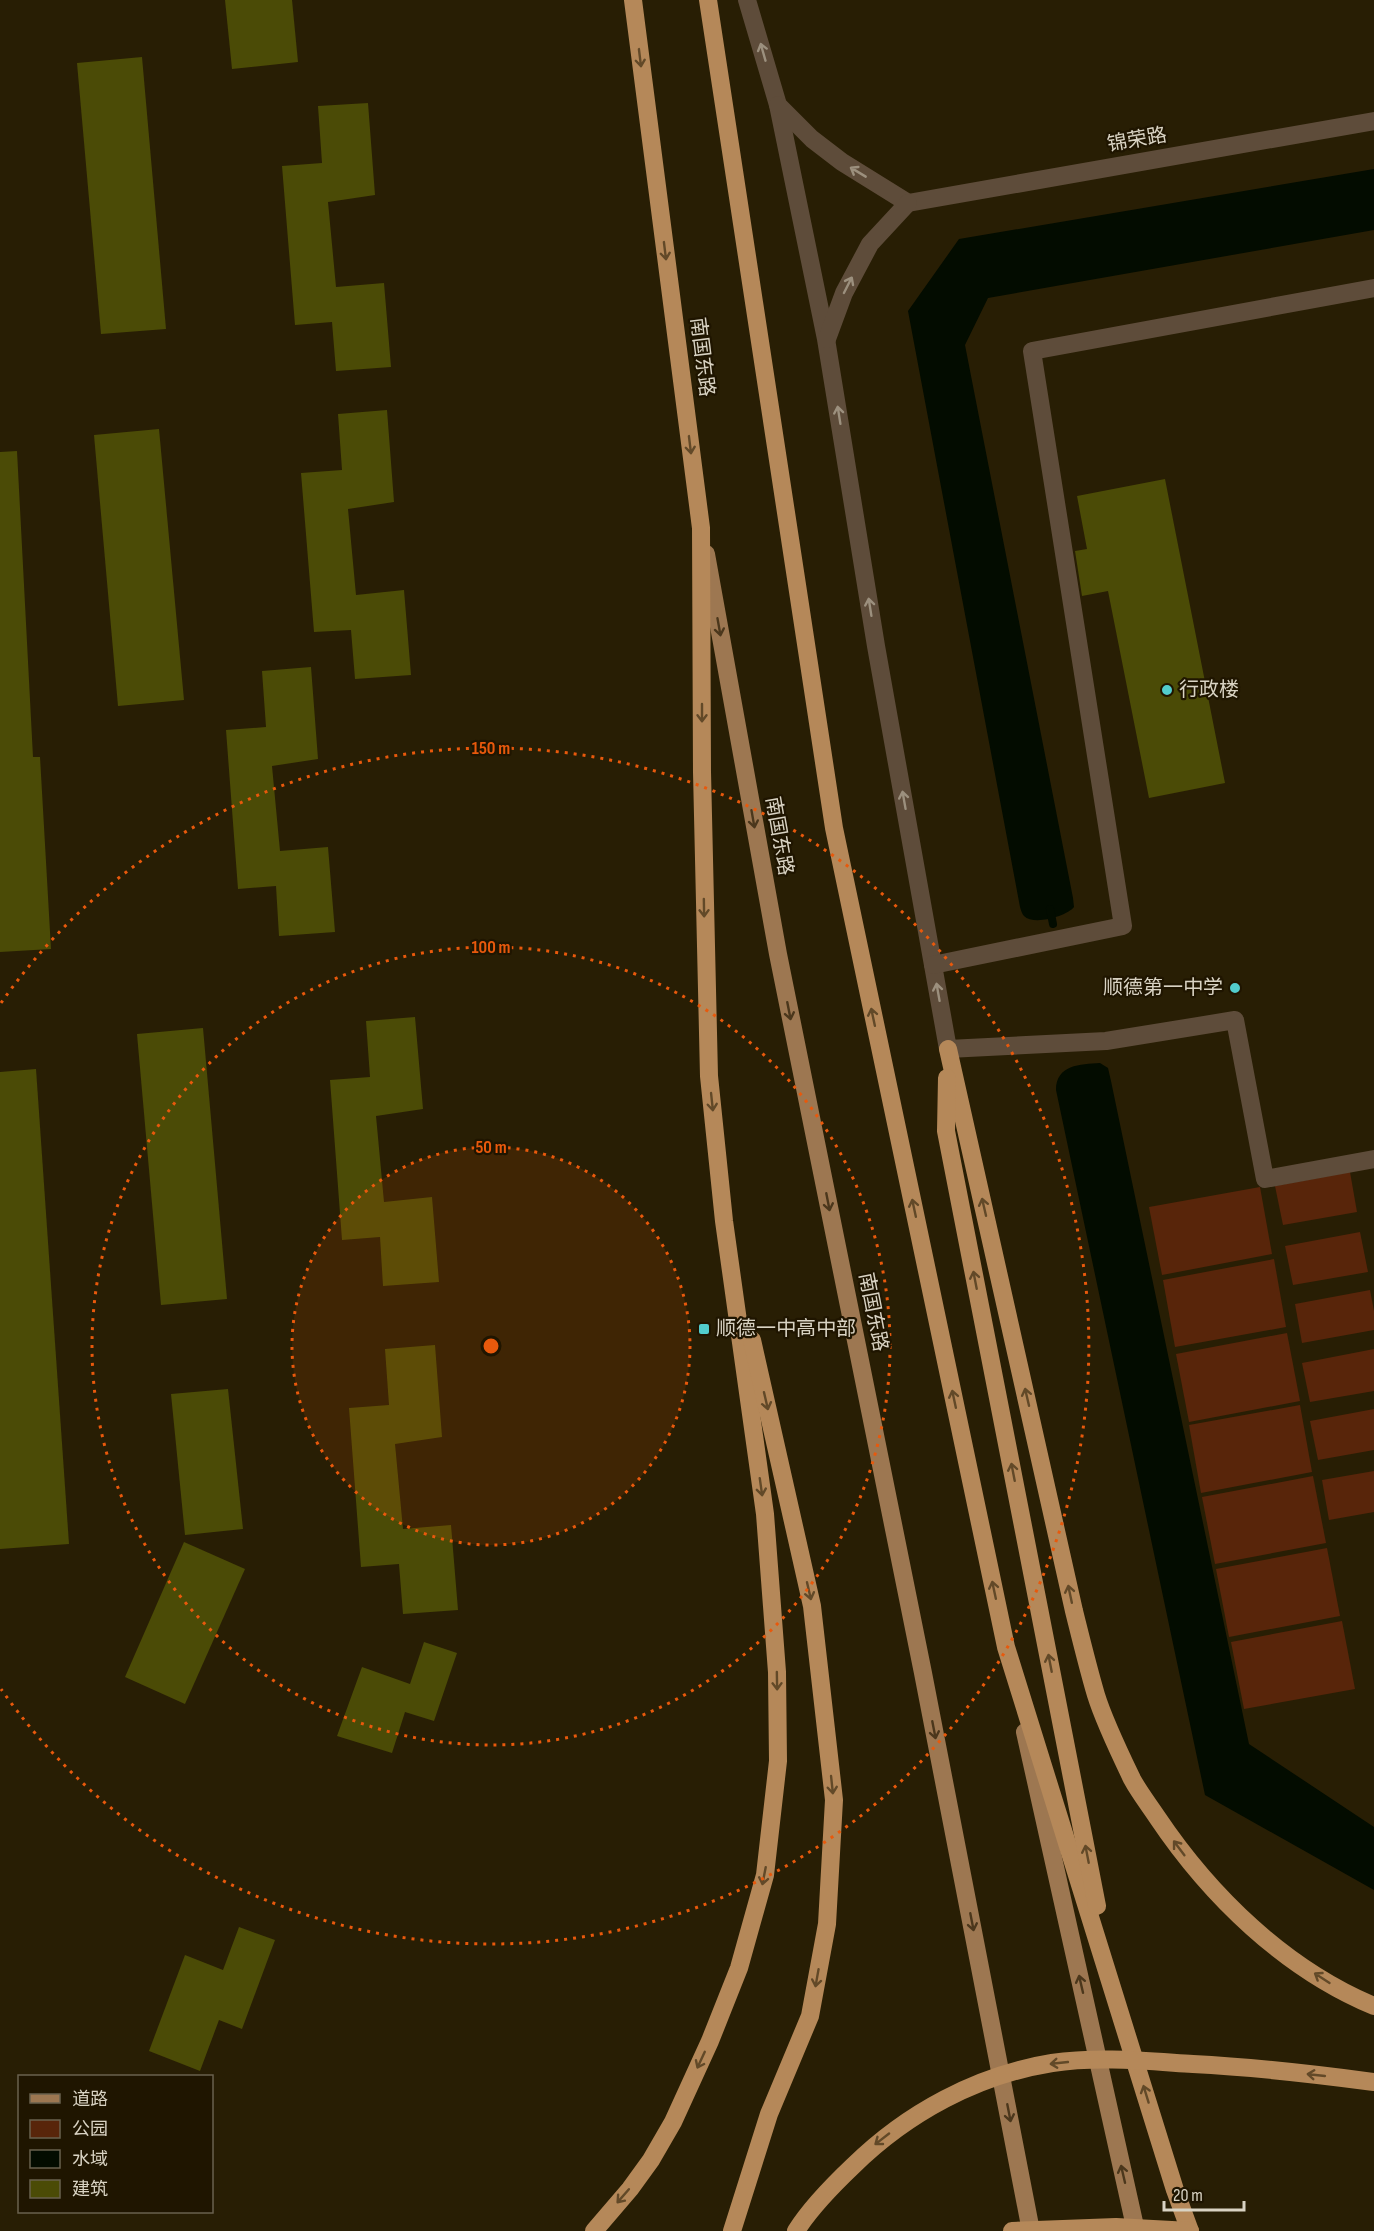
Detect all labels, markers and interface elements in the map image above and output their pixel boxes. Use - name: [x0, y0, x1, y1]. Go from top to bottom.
- one-way arrow: [757, 43, 768, 62]
- one-way arrow: [635, 48, 646, 67]
- street label: 锦荣路: [1105, 123, 1169, 157]
- one-way arrow: [850, 166, 867, 178]
- one-way arrow: [660, 241, 671, 261]
- one-way arrow: [842, 277, 854, 294]
- street label: 南国东路: [685, 316, 719, 398]
- one-way arrow: [833, 406, 844, 425]
- one-way arrow: [685, 434, 696, 454]
- one-way arrow: [864, 598, 875, 618]
- one-way arrow: [714, 617, 725, 636]
- place label: 行政楼: [1179, 678, 1239, 702]
- marker: 行政楼: [1160, 683, 1174, 697]
- one-way arrow: [696, 702, 708, 722]
- text: 150 m: [472, 738, 510, 759]
- one-way arrow: [898, 790, 909, 810]
- street label: 南国东路: [760, 795, 798, 877]
- one-way arrow: [748, 809, 759, 828]
- one-way arrow: [698, 897, 710, 917]
- text: 100 m: [472, 937, 511, 958]
- place label: 顺德第一中学: [1103, 976, 1223, 1000]
- marker: 顺德第一中学: [1228, 981, 1242, 995]
- one-way arrow: [932, 982, 943, 1002]
- one-way arrow: [784, 1000, 795, 1020]
- one-way arrow: [867, 1008, 879, 1027]
- one-way arrow: [707, 1092, 718, 1112]
- text: 50 m: [475, 1137, 507, 1158]
- one-way arrow: [823, 1191, 834, 1211]
- one-way arrow: [977, 1198, 989, 1217]
- one-way arrow: [908, 1199, 919, 1219]
- street label: 南国东路: [854, 1270, 892, 1354]
- one-way arrow: [969, 1271, 980, 1291]
- place label: 顺德一中高中部: [716, 1317, 856, 1341]
- marker: 顺德一中高中部: [697, 1322, 711, 1336]
- centre of rings: [481, 1336, 501, 1356]
- one-way arrow: [1020, 1388, 1032, 1407]
- one-way arrow: [948, 1390, 959, 1409]
- one-way arrow: [760, 1391, 772, 1410]
- one-way arrow: [1007, 1462, 1018, 1482]
- one-way arrow: [756, 1477, 767, 1497]
- one-way arrow: [804, 1581, 815, 1600]
- one-way arrow: [988, 1581, 999, 1600]
- one-way arrow: [1064, 1585, 1076, 1604]
- one-way arrow: [1044, 1654, 1055, 1673]
- one-way arrow: [771, 1671, 783, 1691]
- one-way arrow: [929, 1720, 940, 1740]
- one-way arrow: [827, 1774, 838, 1794]
- one-way arrow: [1172, 1841, 1185, 1857]
- one-way arrow: [1081, 1845, 1092, 1865]
- one-way arrow: [758, 1865, 769, 1885]
- one-way arrow: [967, 1912, 978, 1931]
- one-way arrow: [811, 1968, 822, 1988]
- one-way arrow: [1314, 1972, 1331, 1985]
- one-way arrow: [1075, 1974, 1086, 1994]
- one-way arrow: [695, 2050, 707, 2068]
- one-way arrow: [1049, 2058, 1069, 2069]
- one-way arrow: [1306, 2069, 1326, 2080]
- legend: [18, 2075, 213, 2213]
- one-way arrow: [1139, 2085, 1150, 2104]
- text: 道路: [72, 2089, 108, 2110]
- one-way arrow: [1004, 2103, 1015, 2123]
- text: 公园: [72, 2119, 108, 2140]
- one-way arrow: [874, 2132, 890, 2145]
- text: 水域: [72, 2149, 108, 2170]
- one-way arrow: [1117, 2165, 1129, 2184]
- scale bar: [1164, 2174, 1244, 2212]
- text: 建筑: [72, 2179, 108, 2200]
- text: 20 m: [1173, 2185, 1203, 2206]
- one-way arrow: [617, 2188, 631, 2204]

